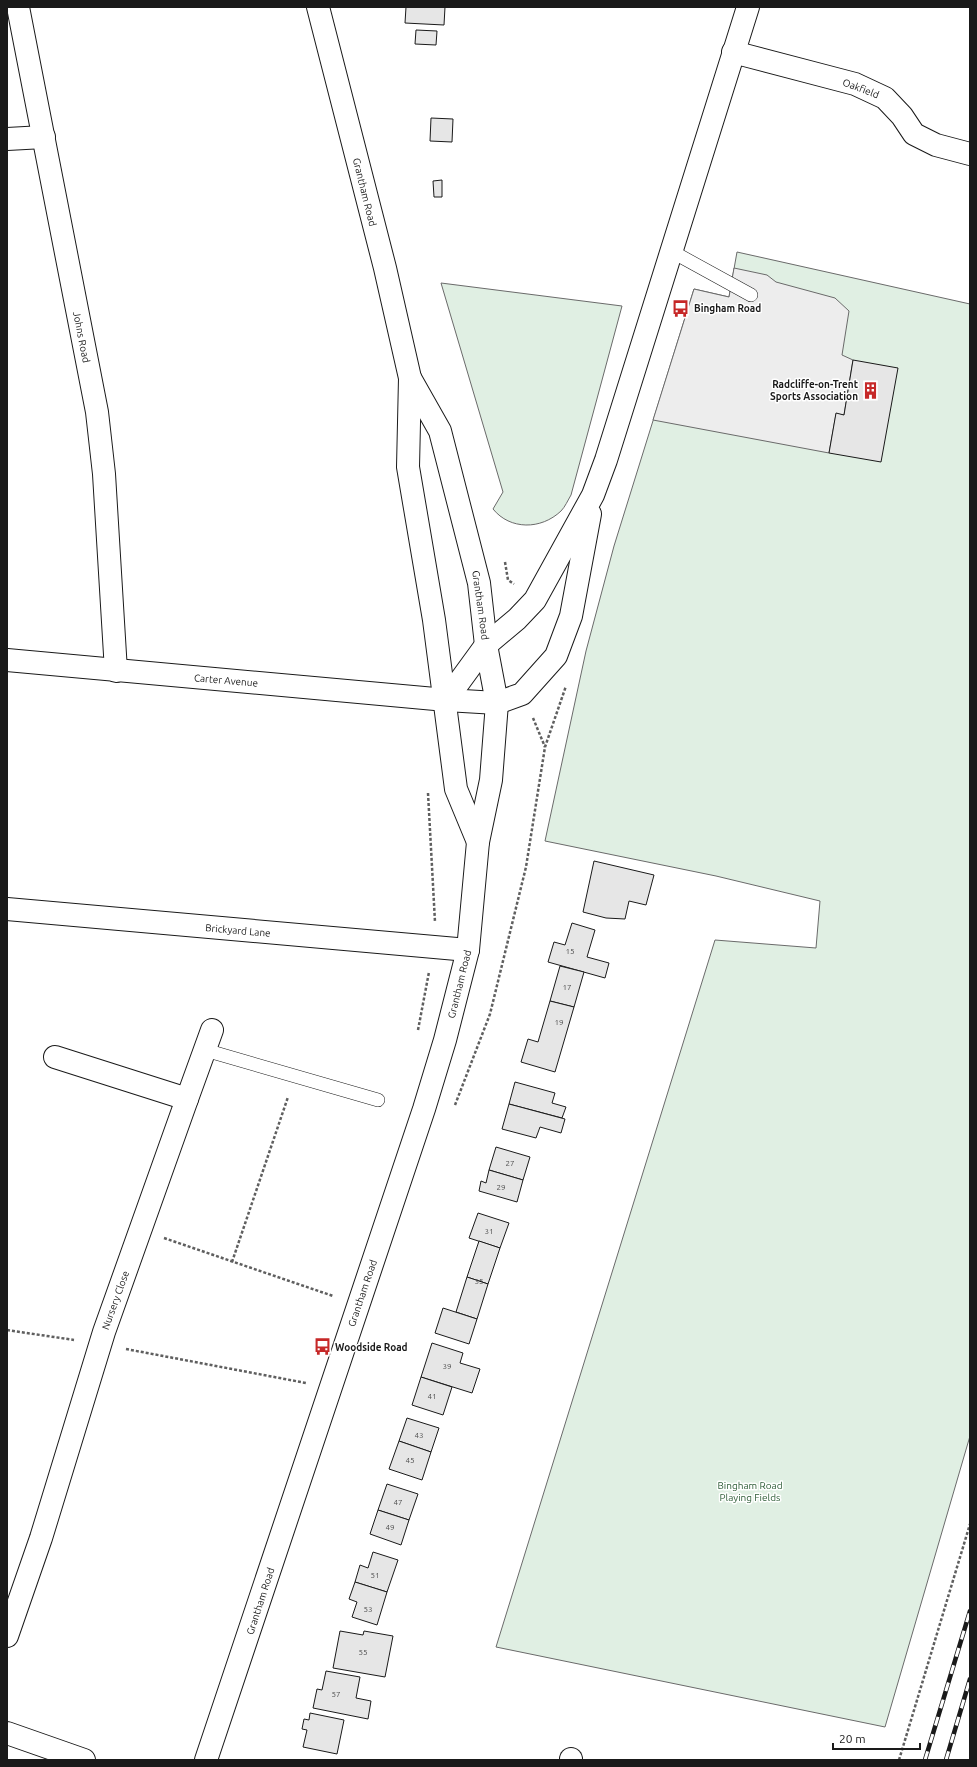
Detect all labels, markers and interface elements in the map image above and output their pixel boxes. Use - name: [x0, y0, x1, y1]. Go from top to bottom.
- street label: Oakfield: [841, 76, 881, 100]
- street label: Grantham Road: [351, 157, 378, 228]
- bus stop icon: Bingham Road: [671, 298, 691, 318]
- place label: Bingham Road: [694, 303, 761, 314]
- street label: Johns Road: [71, 311, 92, 364]
- place label: Radcliffe-on-Trent Sports Association: [770, 378, 859, 402]
- building icon: Radcliffe-on-Trent Sports Association: [861, 380, 881, 400]
- street label: Grantham Road: [470, 570, 491, 641]
- street label: Carter Avenue: [193, 672, 258, 689]
- street label: Brickyard Lane: [205, 922, 271, 939]
- house number: 15: [565, 947, 575, 956]
- street label: Grantham Road: [446, 949, 473, 1019]
- house number: 17: [562, 983, 572, 992]
- house number: 19: [554, 1018, 564, 1027]
- house number: 27: [505, 1159, 515, 1168]
- house number: 29: [496, 1183, 506, 1192]
- house number: 31: [484, 1227, 494, 1236]
- street label: Grantham Road: [346, 1258, 379, 1328]
- street label: Nursery Close: [100, 1269, 131, 1331]
- house number: 35: [474, 1277, 484, 1286]
- bus stop icon: Woodside Road: [312, 1337, 332, 1357]
- place label: Woodside Road: [335, 1342, 408, 1353]
- house number: 39: [442, 1362, 452, 1371]
- house number: 41: [427, 1392, 437, 1401]
- house number: 43: [414, 1431, 424, 1440]
- house number: 45: [405, 1456, 415, 1465]
- park label: Bingham Road Playing Fields: [717, 1480, 783, 1503]
- house number: 47: [393, 1498, 403, 1507]
- house number: 49: [385, 1523, 395, 1532]
- street label: Grantham Road: [244, 1566, 277, 1636]
- house number: 51: [370, 1571, 380, 1580]
- house number: 53: [363, 1605, 373, 1614]
- house number: 55: [358, 1648, 368, 1657]
- house number: 57: [331, 1690, 341, 1699]
- scale bar: [833, 1725, 920, 1751]
- text: 20 m: [839, 1732, 866, 1745]

